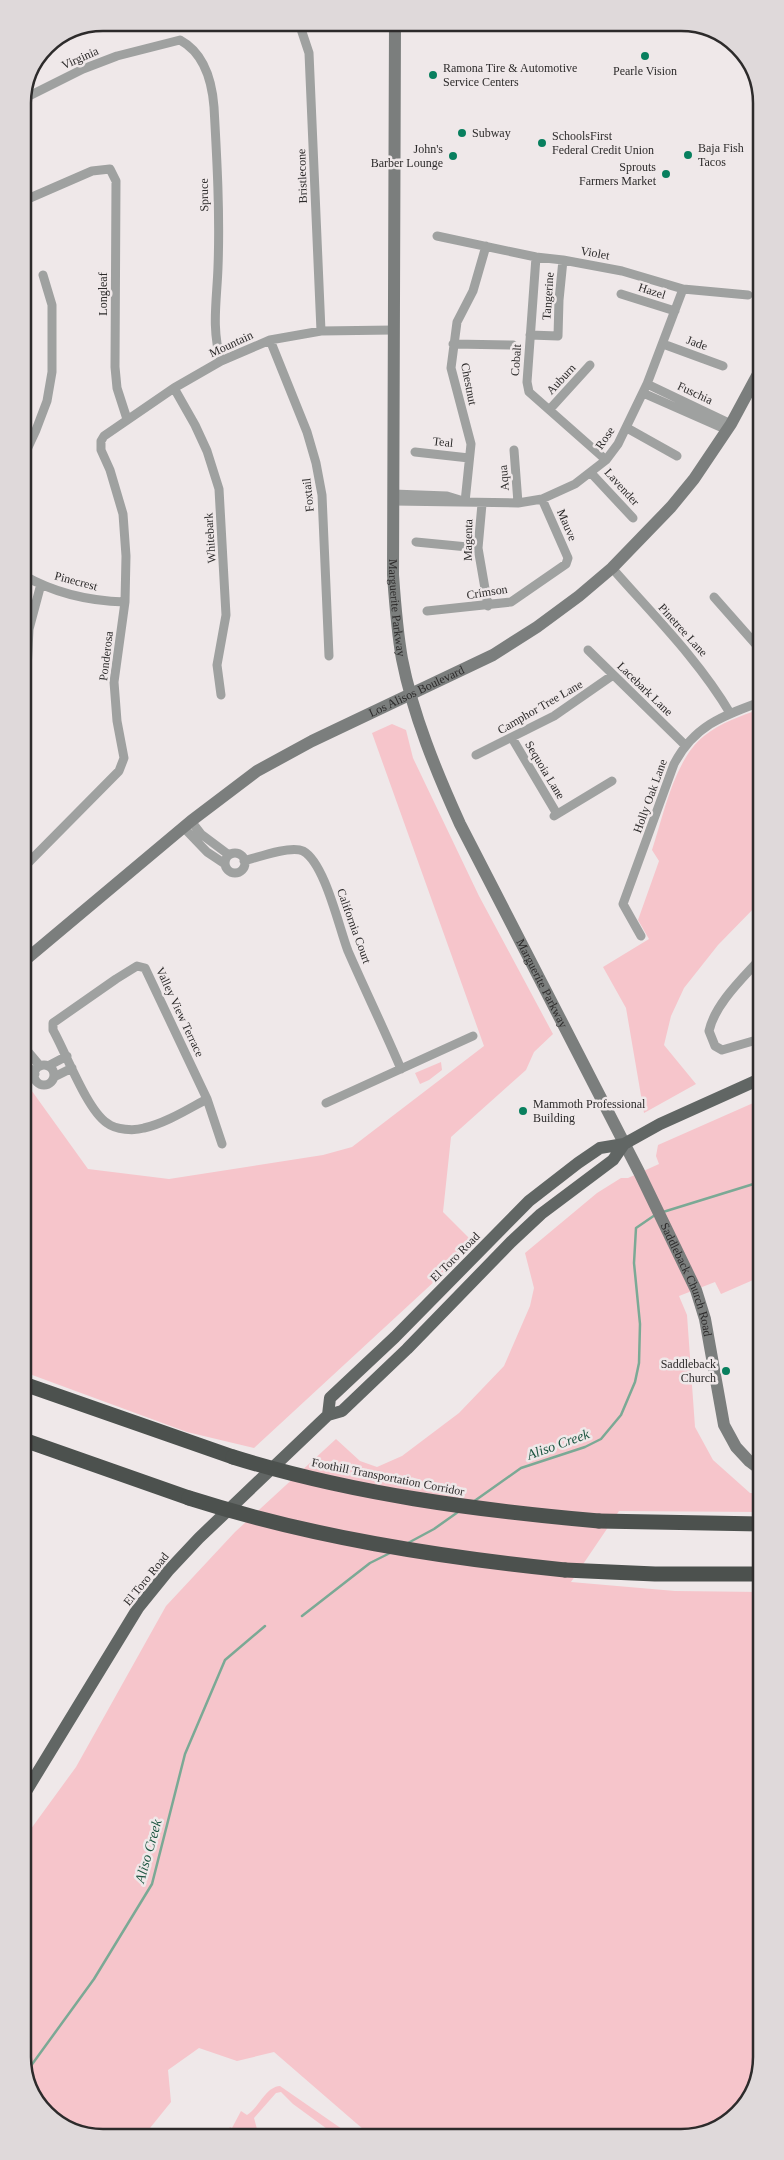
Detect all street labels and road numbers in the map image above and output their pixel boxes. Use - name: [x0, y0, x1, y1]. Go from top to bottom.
- street label: Virginia: [59, 43, 101, 72]
- street label: Bristlecone: [294, 148, 310, 204]
- street label: Spruce: [197, 178, 211, 212]
- street label: Violet: [579, 244, 611, 263]
- street label: Longleaf: [96, 272, 110, 316]
- street label: Tangerine: [539, 272, 557, 320]
- street label: Hazel: [637, 280, 668, 302]
- street label: Mountain: [207, 328, 255, 360]
- street label: Jade: [685, 333, 709, 353]
- street label: Cobalt: [508, 343, 524, 376]
- street label: Auburn: [543, 361, 579, 397]
- street label: Chestnut: [458, 362, 480, 407]
- street label: Fuschia: [675, 379, 715, 408]
- street label: Rose: [592, 424, 618, 452]
- street label: Teal: [432, 434, 455, 450]
- street label: Aqua: [496, 464, 512, 492]
- street label: Lavender: [602, 465, 642, 509]
- street label: Foxtail: [299, 477, 317, 513]
- street label: Mauve: [554, 507, 580, 543]
- street label: Whitebark: [201, 512, 219, 564]
- street label: Magenta: [461, 518, 475, 561]
- street label: Marguerite Parkway: [386, 559, 408, 658]
- street label: Pinecrest: [53, 569, 100, 594]
- street label: Crimson: [465, 582, 509, 602]
- street label: Pinetree Lane: [656, 601, 710, 659]
- street label: Ponderosa: [96, 630, 116, 682]
- street label: Lacebark Lane: [614, 659, 676, 719]
- street label: Los Alisos Boulevard: [366, 663, 466, 720]
- street label: Camphor Tree Lane: [495, 677, 585, 737]
- street label: Sequoia Lane: [522, 738, 568, 802]
- street label: Holly Oak Lane: [630, 757, 670, 835]
- street label: California Court: [334, 886, 374, 966]
- street label: Marguerite Parkway: [513, 937, 571, 1030]
- street label: Valley View Terrace: [153, 965, 207, 1059]
- street label: Saddleback Church Road: [657, 1220, 715, 1337]
- street label: El Toro Road: [427, 1229, 483, 1285]
- street label: Foothill Transportation Corridor: [310, 1455, 466, 1499]
- street label: El Toro Road: [120, 1550, 172, 1608]

